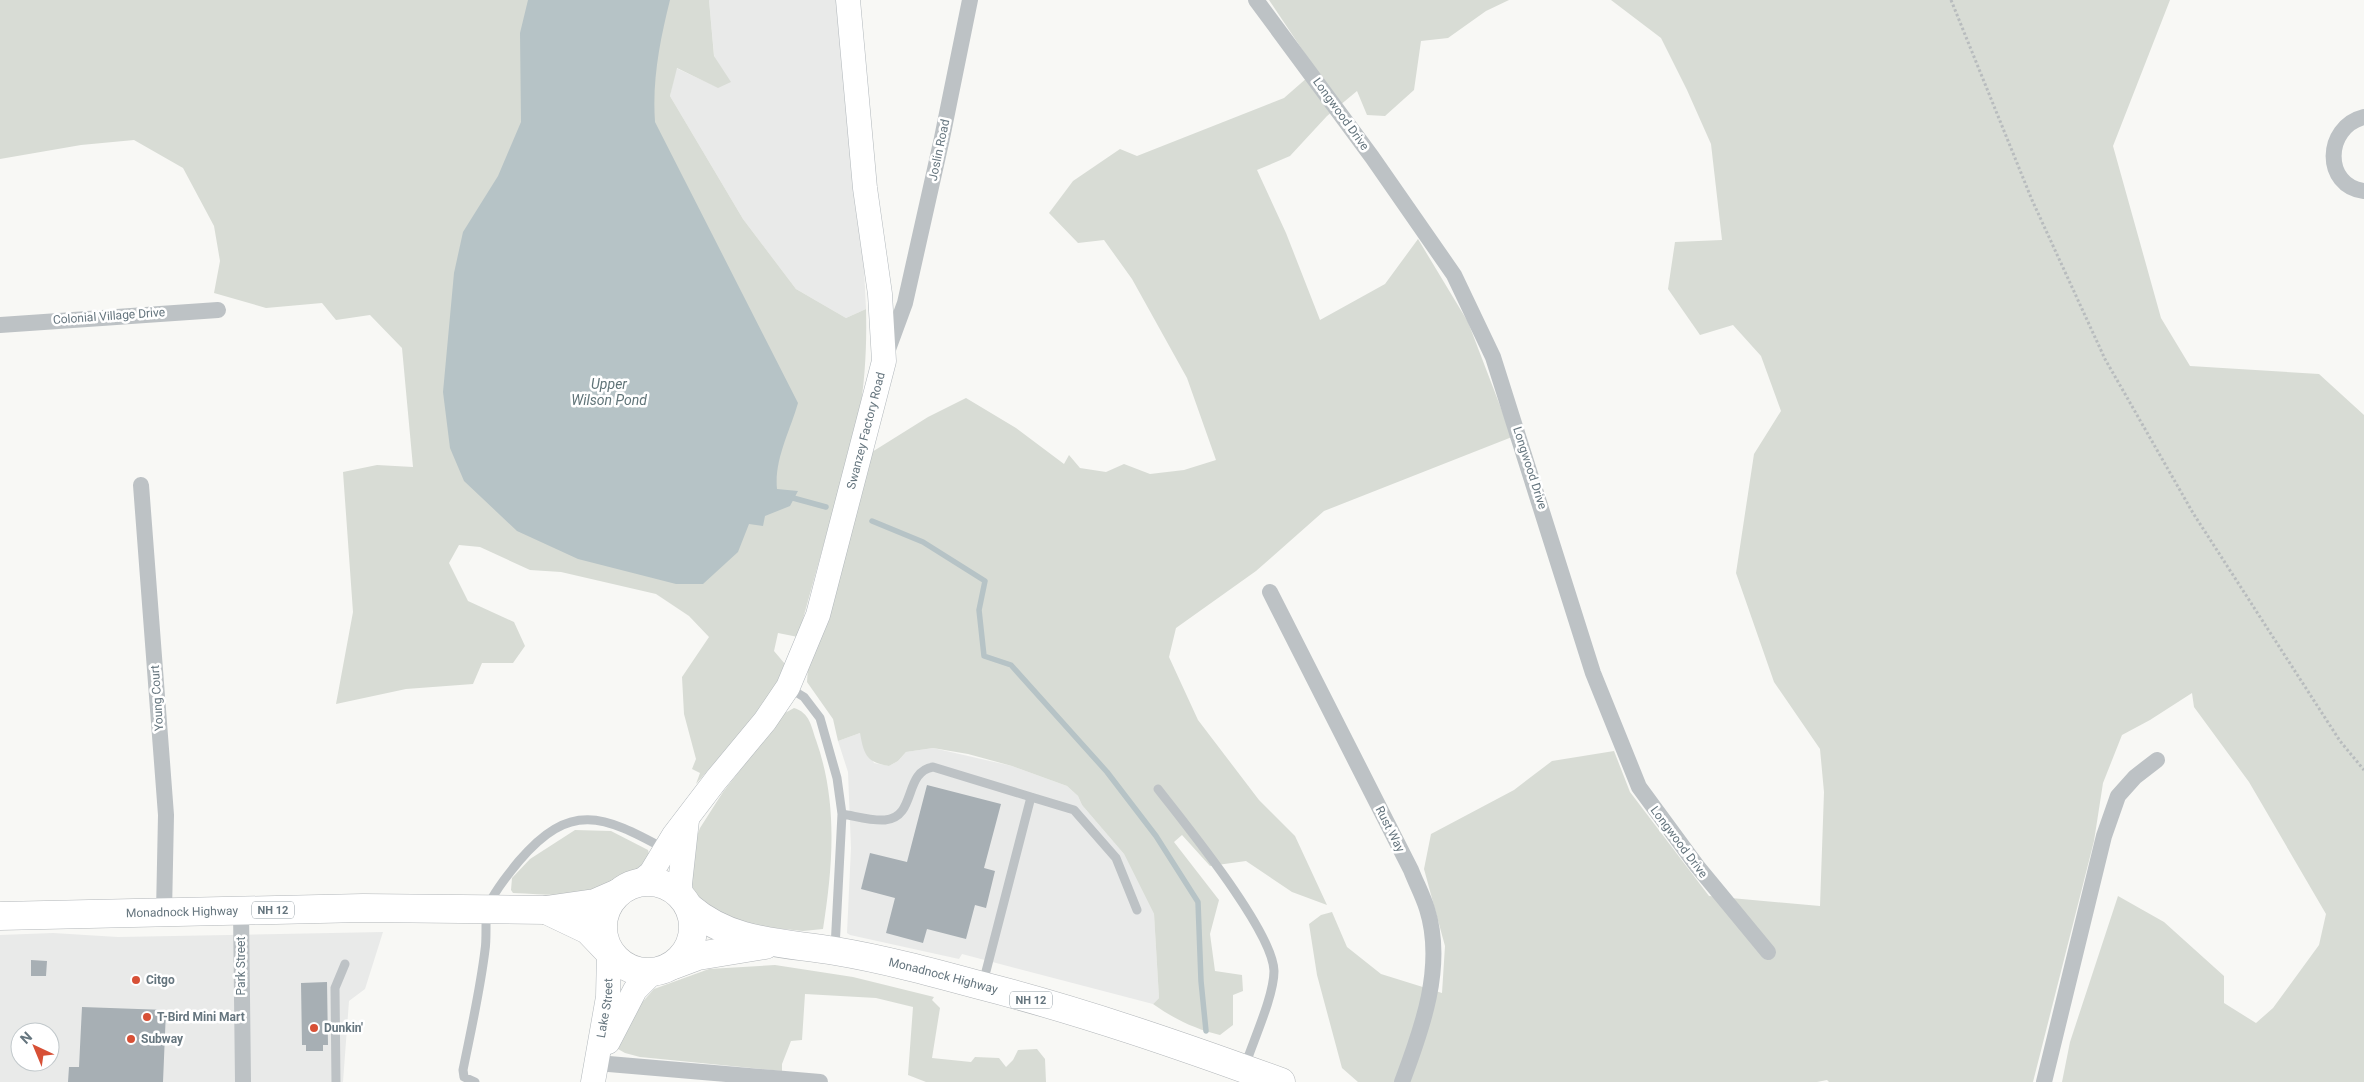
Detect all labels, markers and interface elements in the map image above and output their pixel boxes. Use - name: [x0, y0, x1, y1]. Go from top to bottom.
- street label: Longwood Drive: [1310, 75, 1372, 153]
- street label: Joslin Road: [926, 118, 952, 182]
- street label: Colonial Village Drive: [52, 305, 166, 327]
- street label: Swanzey Factory Road: [844, 371, 888, 491]
- water label: Upper Wilson Pond: [571, 376, 647, 408]
- street label: Longwood Drive: [1510, 425, 1550, 511]
- street label: Young Court: [148, 664, 166, 732]
- street label: Longwood Drive: [1648, 803, 1710, 881]
- street label: Rust Way: [1372, 804, 1408, 855]
- road number: NH 12: [252, 902, 294, 918]
- street label: Monadnock Highway: [126, 904, 238, 920]
- street label: Park Street: [234, 937, 248, 995]
- street label: Monadnock Highway: [887, 955, 1000, 997]
- place label: Citgo: [146, 973, 175, 987]
- marker: Citgo: [130, 974, 142, 986]
- street label: Lake Street: [594, 978, 615, 1039]
- road number: NH 12: [1010, 992, 1052, 1008]
- place label: T-Bird Mini Mart: [157, 1010, 245, 1024]
- marker: T-Bird Mini Mart: [141, 1011, 153, 1023]
- place label: Dunkin': [324, 1021, 363, 1035]
- north arrow: [10, 1022, 60, 1072]
- marker: Dunkin': [308, 1022, 320, 1034]
- text: N: [17, 1028, 35, 1047]
- place label: Subway: [141, 1032, 184, 1046]
- marker: Subway: [125, 1033, 137, 1045]

